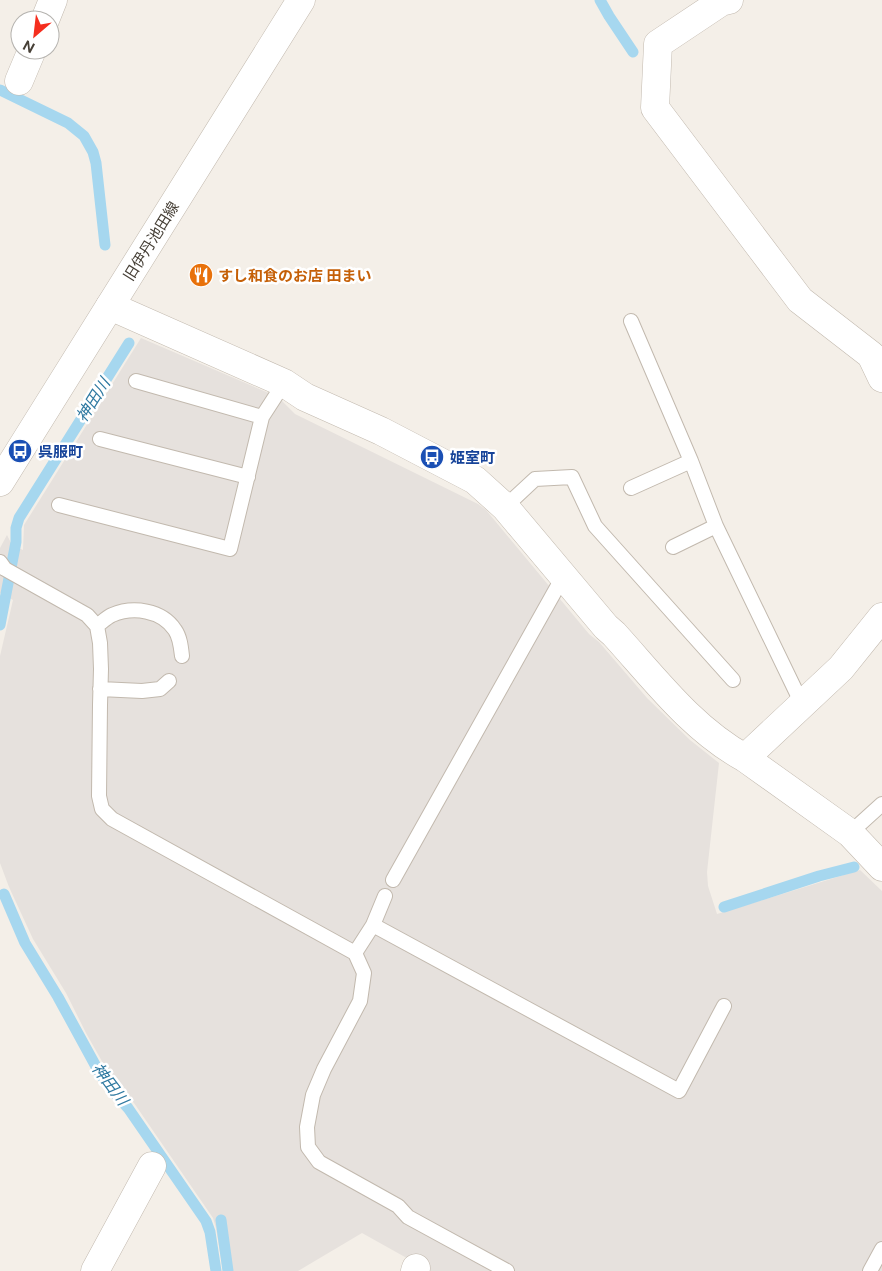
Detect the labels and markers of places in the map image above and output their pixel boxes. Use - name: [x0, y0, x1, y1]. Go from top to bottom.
- restaurant icon: すし和食のお店 田まい: [188, 262, 214, 288]
- place label: すし和食のお店 田まい: [218, 267, 371, 284]
- bus stop icon: 呉服町: [7, 438, 33, 464]
- place label: 呉服町: [38, 443, 83, 460]
- bus stop icon: 姫室町: [419, 444, 445, 470]
- place label: 姫室町: [450, 449, 495, 466]

